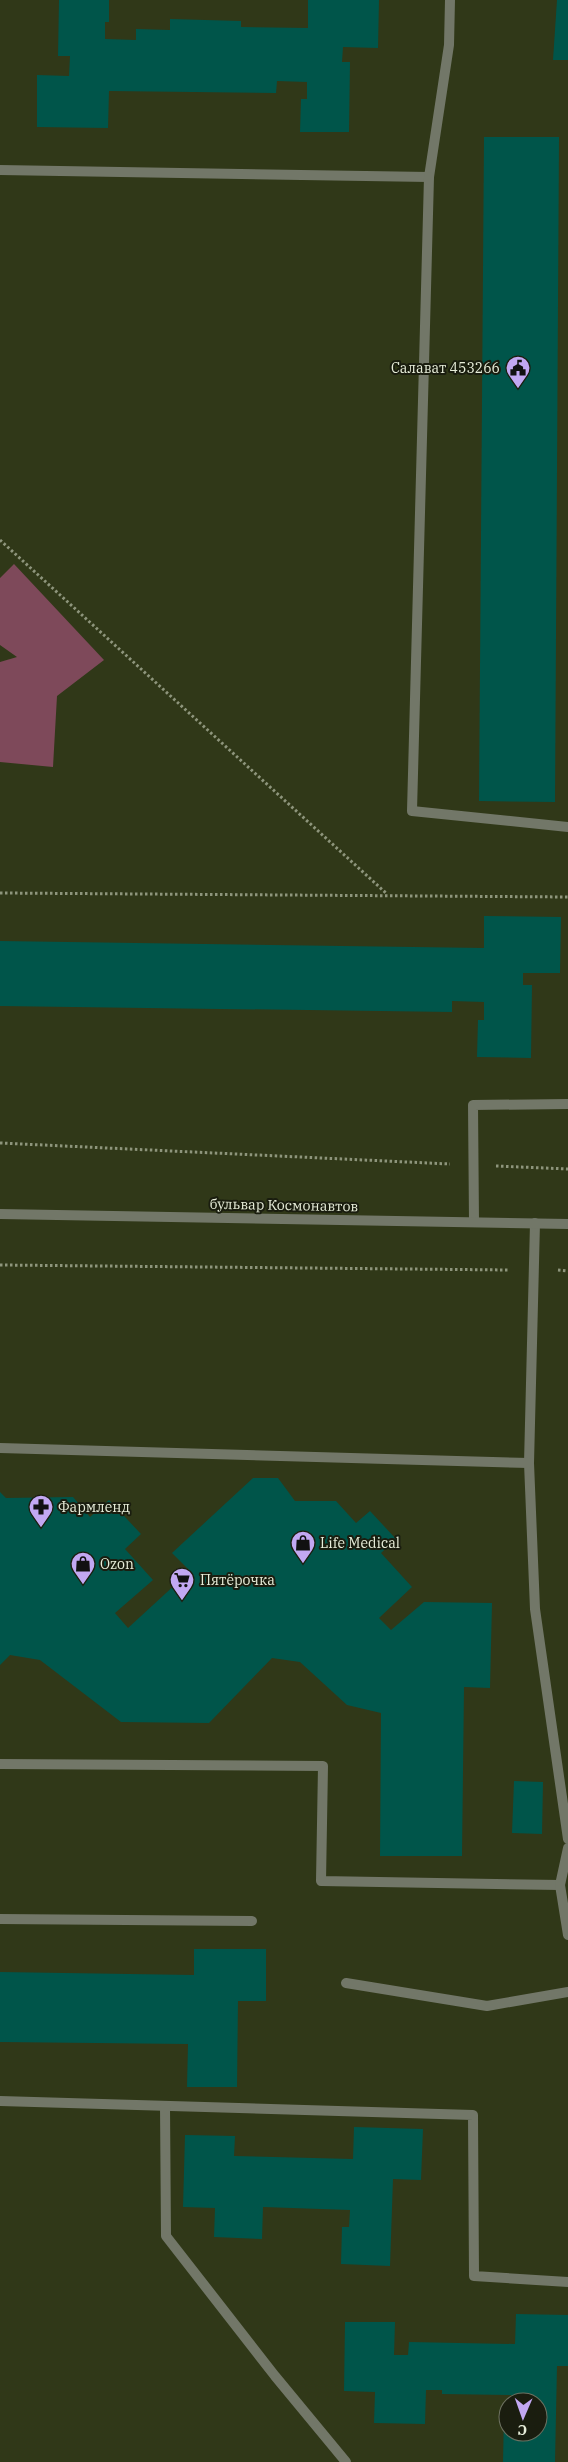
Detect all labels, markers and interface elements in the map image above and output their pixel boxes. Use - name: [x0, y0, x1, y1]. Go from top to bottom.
- public building icon: Салават 453266: [505, 355, 531, 389]
- place label: Салават 453266: [391, 359, 500, 377]
- street label: бульвар Космонавтов: [210, 1195, 359, 1215]
- pharmacy icon: Фармленд: [28, 1494, 54, 1528]
- place label: Фармленд: [58, 1498, 131, 1516]
- shop icon: Life Medical: [290, 1530, 316, 1564]
- place label: Life Medical: [320, 1534, 400, 1552]
- shop icon: Ozon: [70, 1551, 96, 1585]
- place label: Ozon: [100, 1555, 134, 1573]
- supermarket icon: Пятёрочка: [169, 1567, 195, 1601]
- place label: Пятёрочка: [200, 1571, 275, 1589]
- north arrow: [498, 2392, 548, 2442]
- text: С: [518, 2421, 528, 2439]

